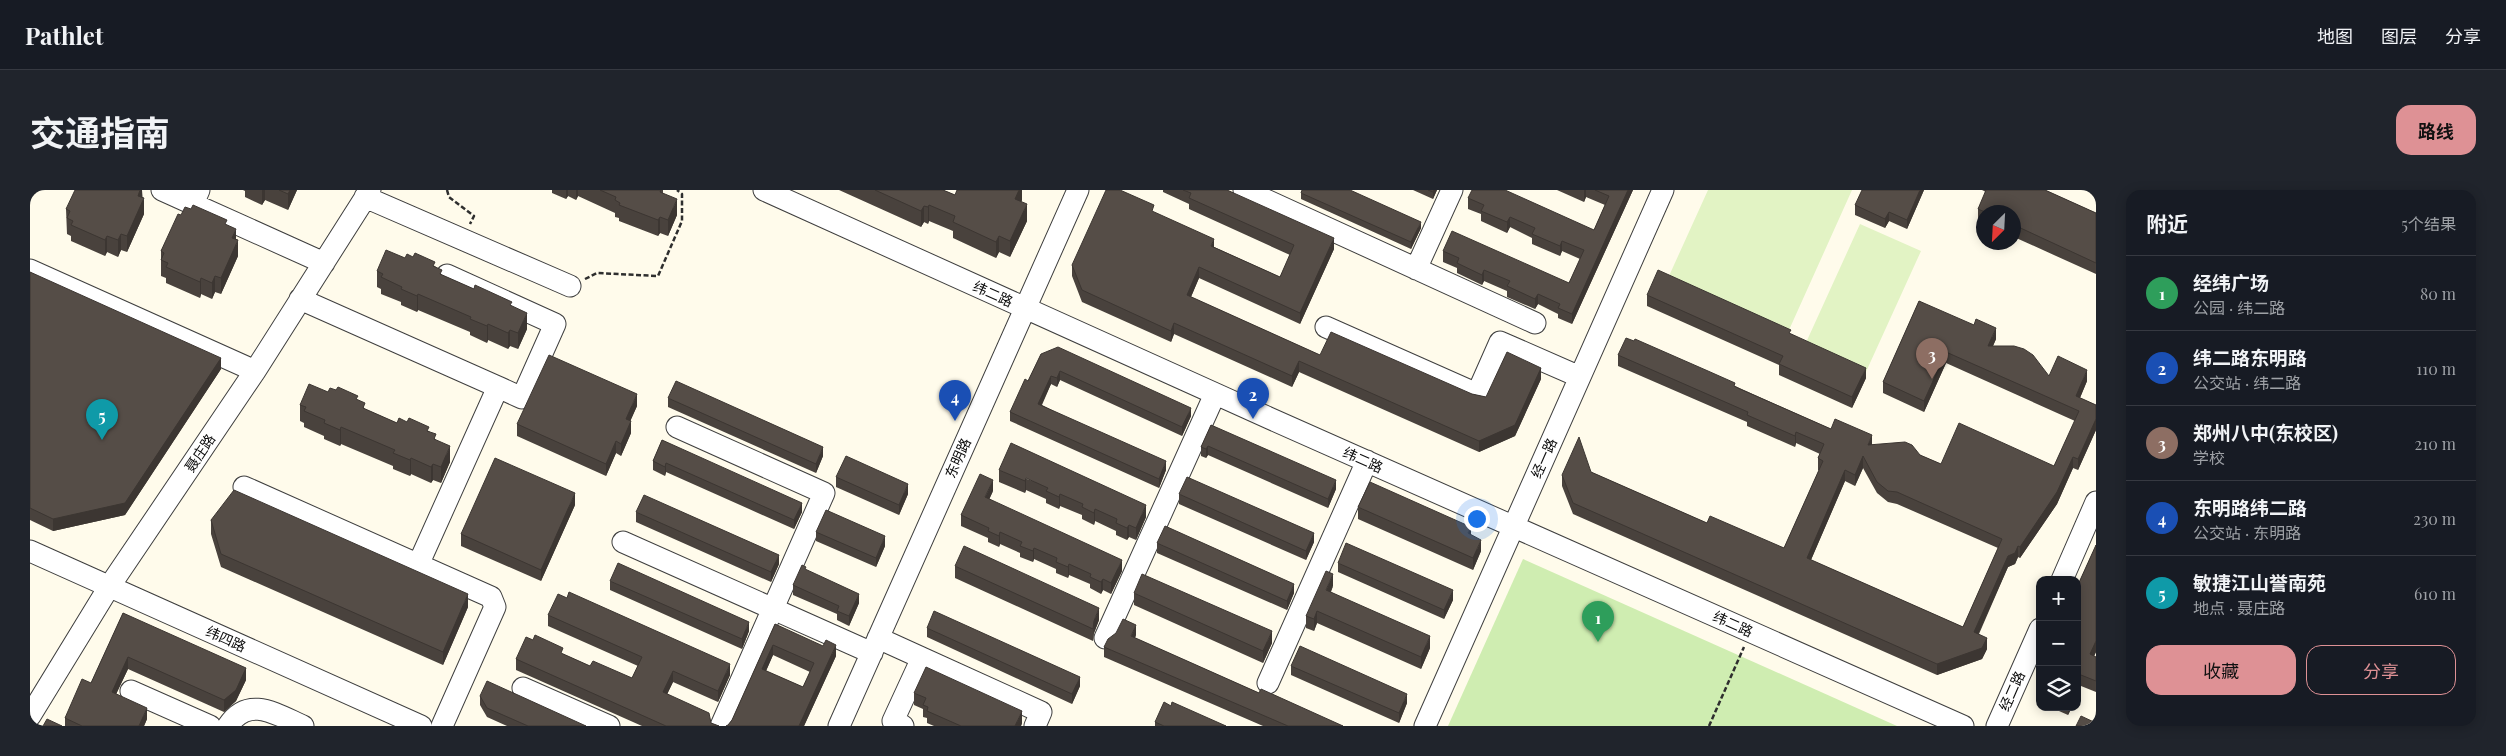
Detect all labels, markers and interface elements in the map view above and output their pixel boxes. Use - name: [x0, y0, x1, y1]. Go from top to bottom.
- text: Pathlet: [25, 19, 103, 51]
- text: 地图: [2317, 24, 2353, 48]
- text: 图层: [2381, 24, 2417, 48]
- text: 分享: [2445, 24, 2481, 48]
- button: 路线: [2396, 105, 2476, 155]
- text: 交通指南: [30, 108, 170, 155]
- north arrow: [1976, 205, 2021, 250]
- text: 附近: [2146, 209, 2188, 237]
- text: 5个结果: [2401, 213, 2456, 234]
- text: 经纬广场: [2193, 269, 2269, 295]
- street label: 纬二路: [970, 276, 1016, 311]
- text: 1: [2159, 283, 2165, 304]
- text: 80 m: [2420, 283, 2456, 304]
- text: 公园 · 纬二路: [2193, 297, 2285, 318]
- pin: 3: [1916, 338, 1948, 379]
- text: 纬二路东明路: [2193, 344, 2307, 370]
- text: 2: [2158, 358, 2166, 379]
- text: 110 m: [2416, 358, 2456, 379]
- text: 公交站 · 纬二路: [2193, 372, 2301, 393]
- pin: 2: [1237, 378, 1269, 419]
- pin: 4: [939, 380, 971, 421]
- pin: 5: [86, 399, 118, 440]
- text: 郑州八中(东校区): [2193, 419, 2338, 445]
- street label: 聂庄路: [180, 430, 219, 475]
- text: 3: [2158, 433, 2166, 454]
- text: 210 m: [2415, 433, 2456, 454]
- street label: 东明路: [940, 435, 975, 481]
- street label: 经一路: [1526, 435, 1561, 481]
- street label: 纬二路: [1340, 442, 1386, 477]
- text: 学校: [2193, 447, 2225, 468]
- text: 东明路纬二路: [2193, 494, 2307, 520]
- your location: [1464, 506, 1490, 532]
- text: 4: [2158, 508, 2166, 529]
- text: 230 m: [2413, 508, 2456, 529]
- text: 公交站 · 东明路: [2193, 522, 2301, 543]
- text: 敏捷江山誉南苑: [2193, 569, 2326, 595]
- map controls: [2036, 576, 2081, 711]
- button: +: [2036, 576, 2081, 621]
- text: 5: [2158, 583, 2166, 604]
- text: 610 m: [2414, 583, 2456, 604]
- text: 地点 · 聂庄路: [2193, 597, 2285, 618]
- pin: 1: [1582, 601, 1614, 642]
- street label: 纬二路: [1710, 606, 1756, 641]
- street label: 纬四路: [203, 621, 249, 656]
- button: −: [2036, 621, 2081, 666]
- button: 收藏: [2146, 645, 2296, 695]
- button: 分享: [2306, 645, 2456, 695]
- button: layers: [2036, 666, 2081, 711]
- street label: 经二路: [1994, 668, 2029, 714]

